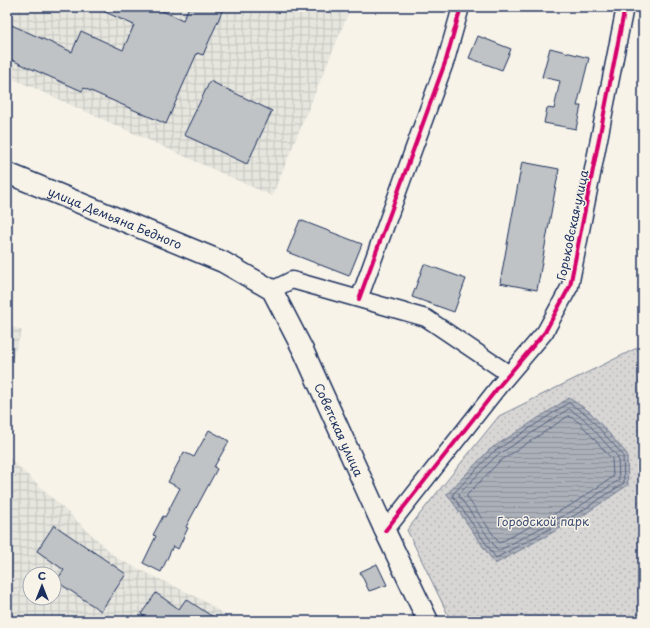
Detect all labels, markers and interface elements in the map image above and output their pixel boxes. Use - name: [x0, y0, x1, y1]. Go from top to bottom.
- street label: Горьковская улица: [551, 168, 593, 282]
- street label: улица Демьяна Бедного: [45, 182, 185, 253]
- street label: Советская улица: [310, 380, 368, 480]
- park label: Городской парк: [497, 512, 590, 530]
- north arrow: [22, 566, 62, 606]
- text: С: [38, 567, 46, 584]

